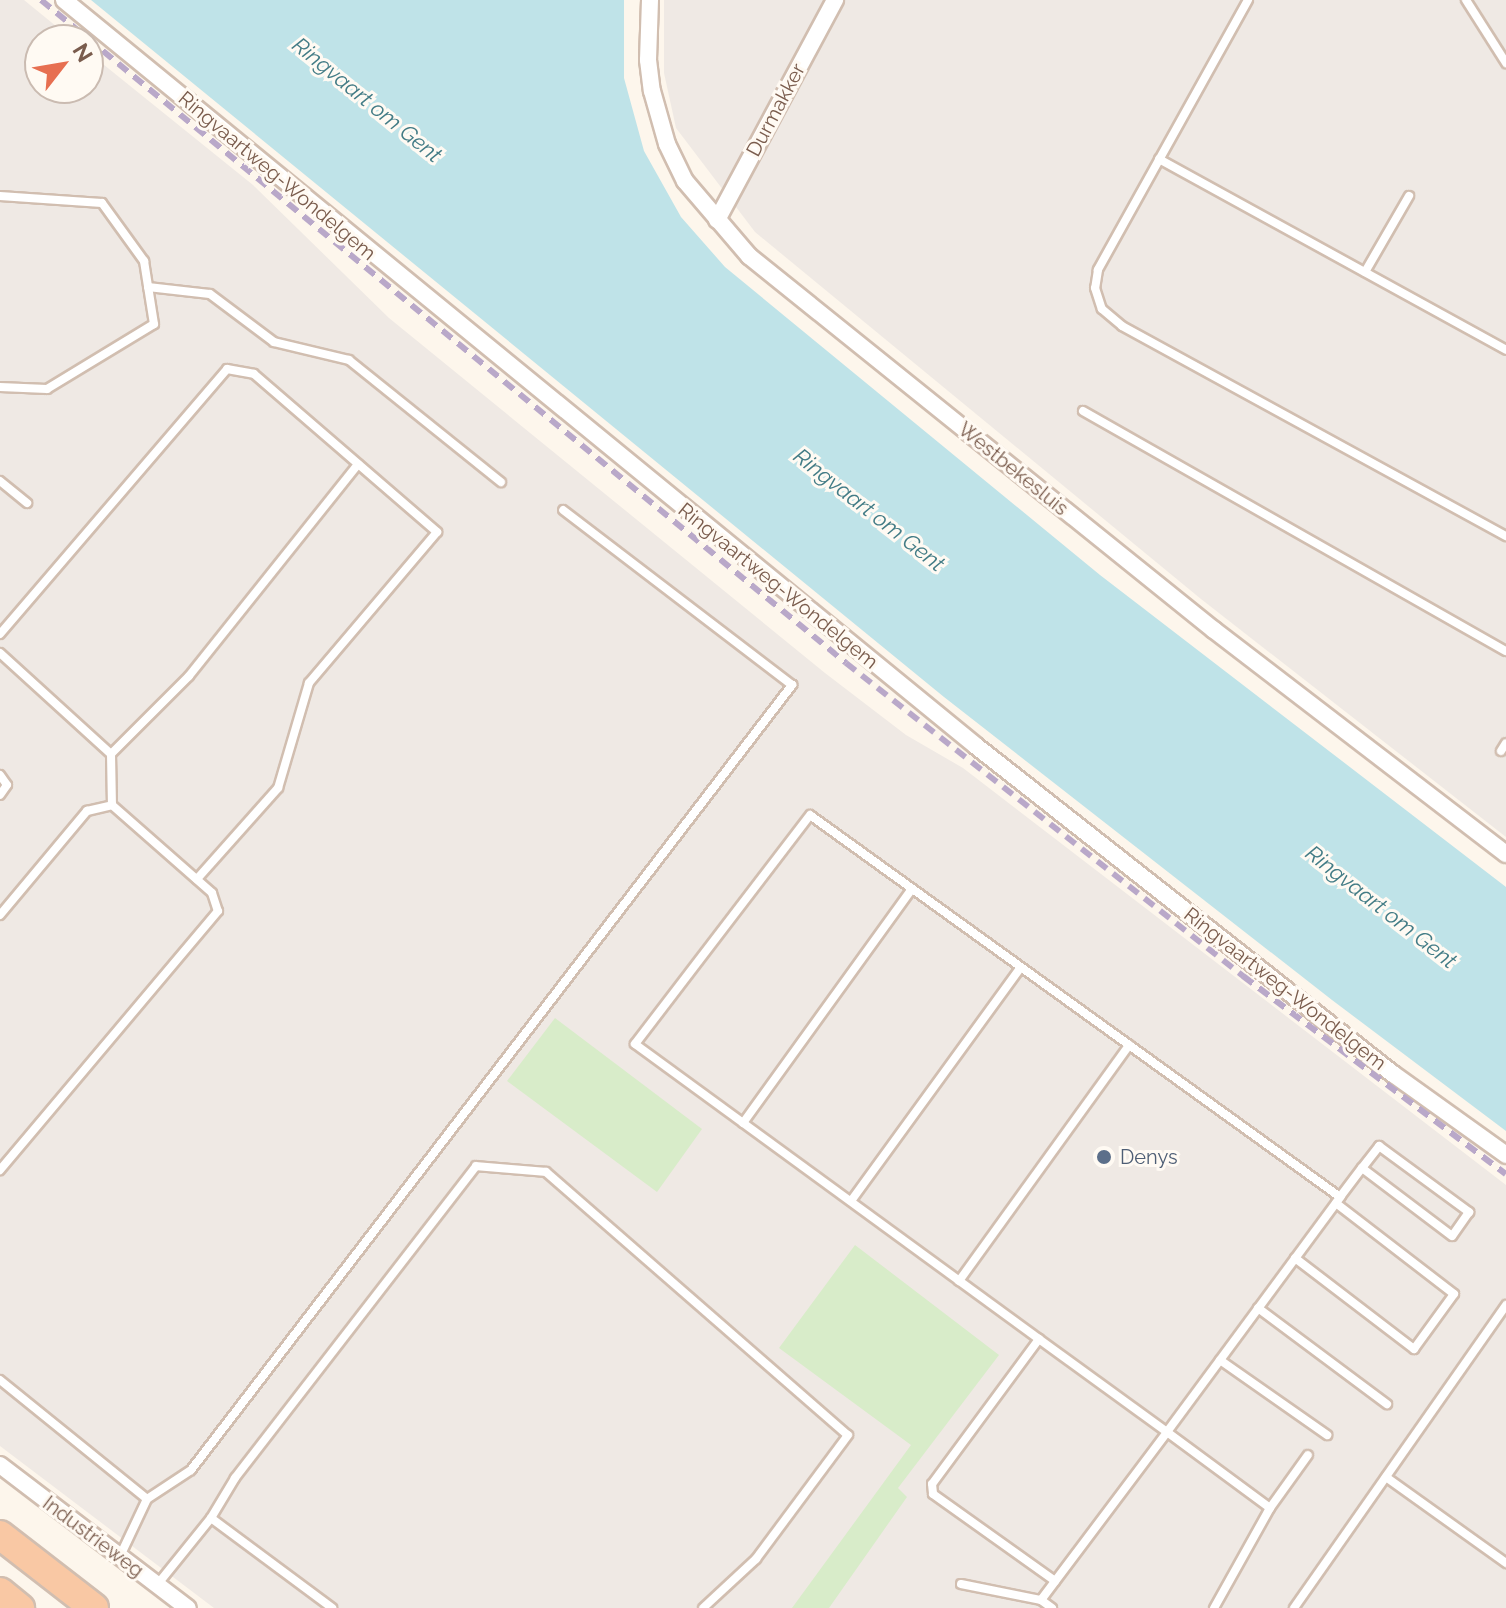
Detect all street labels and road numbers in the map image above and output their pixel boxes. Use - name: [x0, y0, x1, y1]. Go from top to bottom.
- street label: Durmakker: [741, 59, 811, 161]
- street label: Ringvaartweg-Wondelgem: [173, 86, 381, 266]
- street label: Westbekesluis: [953, 417, 1073, 521]
- street label: Ringvaartweg-Wondelgem: [673, 498, 883, 674]
- street label: Ringvaartweg-Wondelgem: [1179, 903, 1391, 1075]
- street label: Industrieweg: [38, 1491, 148, 1583]

